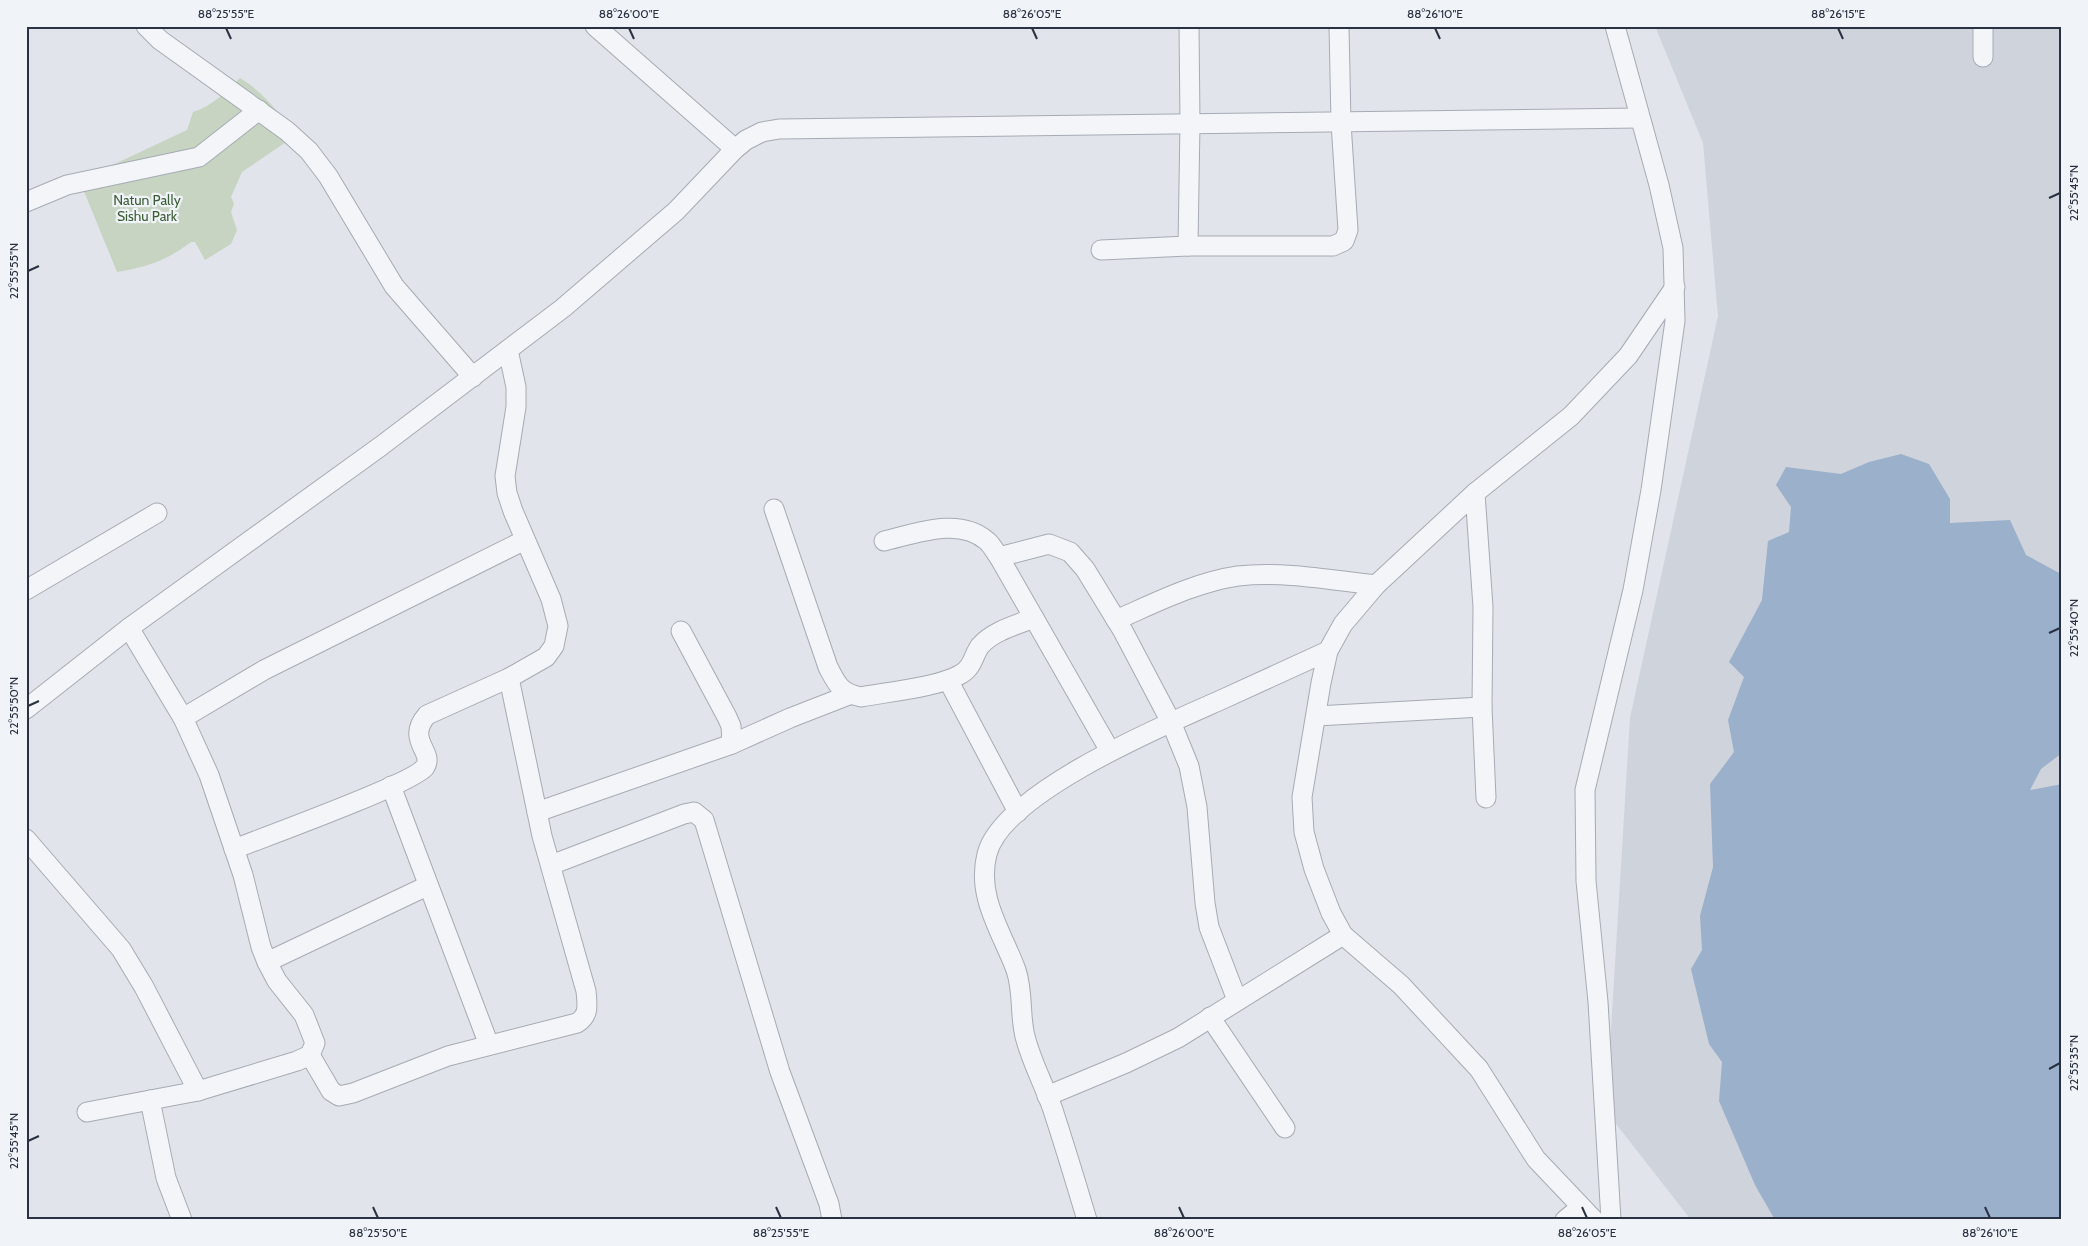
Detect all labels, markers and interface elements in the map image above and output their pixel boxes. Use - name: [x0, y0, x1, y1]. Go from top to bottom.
- text: 88°25'55"E: [198, 6, 255, 21]
- text: 88°26'00"E: [599, 6, 660, 21]
- text: 88°26'05"E: [1003, 6, 1062, 21]
- text: 88°26'10"E: [1407, 6, 1463, 21]
- text: 88°26'15"E: [1811, 6, 1865, 21]
- text: 22°55'45"N: [2066, 165, 2081, 221]
- park label: Natun Pally Sishu Park: [113, 191, 181, 225]
- text: 22°55'55"N: [6, 243, 21, 299]
- text: 22°55'40"N: [2066, 599, 2081, 657]
- text: 22°55'50"N: [6, 677, 21, 735]
- text: 22°55'35"N: [2066, 1035, 2081, 1091]
- text: 22°55'45"N: [6, 1113, 21, 1169]
- text: 88°25'50"E: [349, 1225, 407, 1240]
- text: 88°25'55"E: [753, 1225, 810, 1240]
- text: 88°26'00"E: [1154, 1225, 1215, 1240]
- text: 88°26'05"E: [1558, 1225, 1617, 1240]
- text: 88°26'10"E: [1962, 1225, 2018, 1240]

